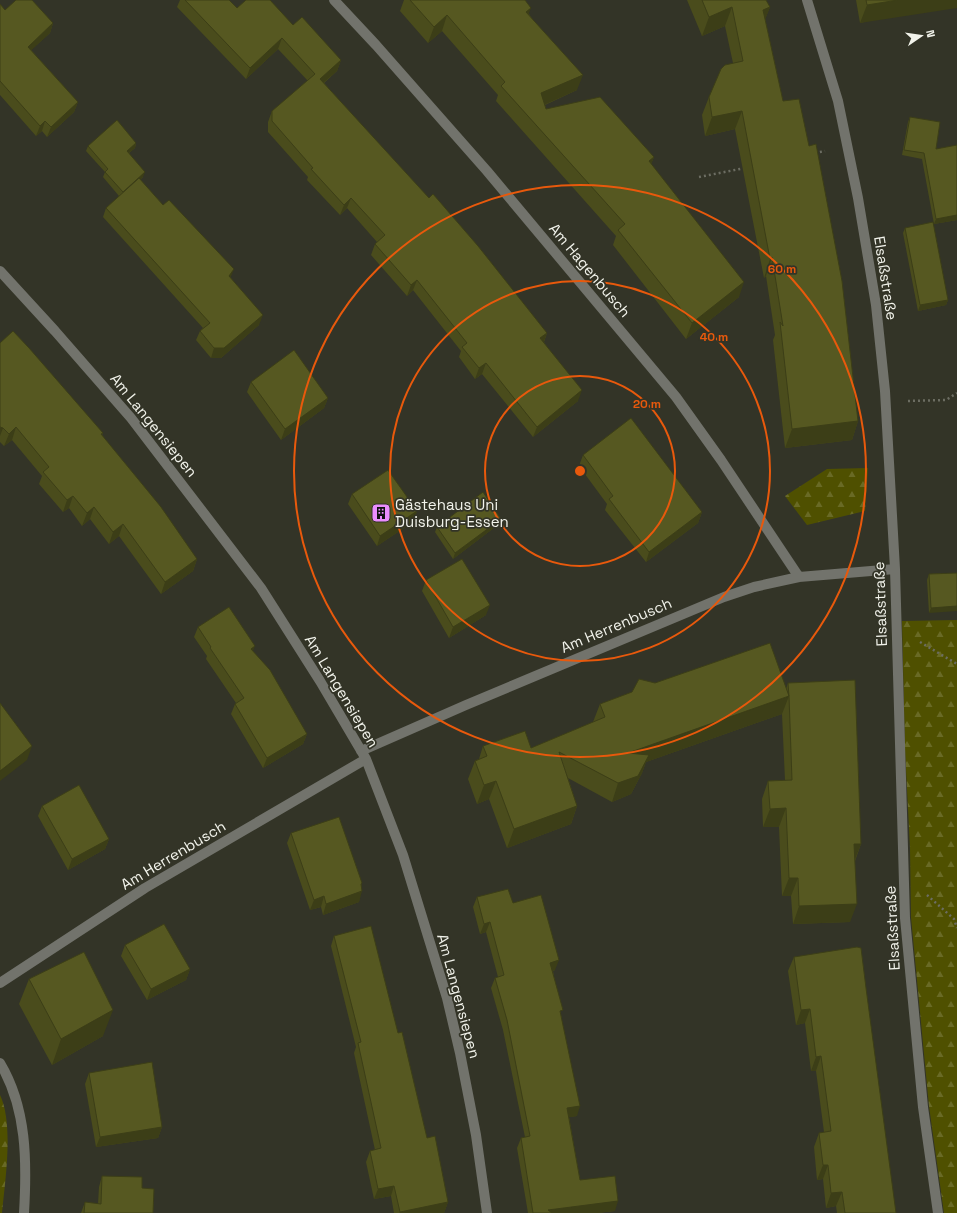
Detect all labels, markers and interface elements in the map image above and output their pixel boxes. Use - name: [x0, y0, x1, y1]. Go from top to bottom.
- north arrow: [901, 16, 941, 56]
- text: N: [923, 29, 938, 39]
- street label: Am Hagenbusch: [545, 219, 635, 321]
- street label: Elsaßstraße: [870, 235, 902, 322]
- text: 60 m: [768, 261, 796, 277]
- text: 40 m: [700, 329, 728, 345]
- street label: Am Langensiepen: [106, 369, 202, 481]
- text: 20 m: [633, 396, 661, 412]
- centre of rings: [573, 464, 587, 478]
- place label: Gästehaus Uni Duisburg-Essen: [395, 495, 509, 531]
- building icon: Gästehaus Uni Duisburg-Essen: [370, 502, 392, 524]
- street label: Elsaßstraße: [869, 561, 891, 647]
- street label: Am Herrenbusch: [558, 593, 674, 657]
- street label: Am Langensiepen: [301, 631, 383, 751]
- street label: Am Herrenbusch: [117, 816, 229, 894]
- street label: Elsaßstraße: [880, 885, 904, 971]
- street label: Am Langensiepen: [433, 932, 485, 1060]

